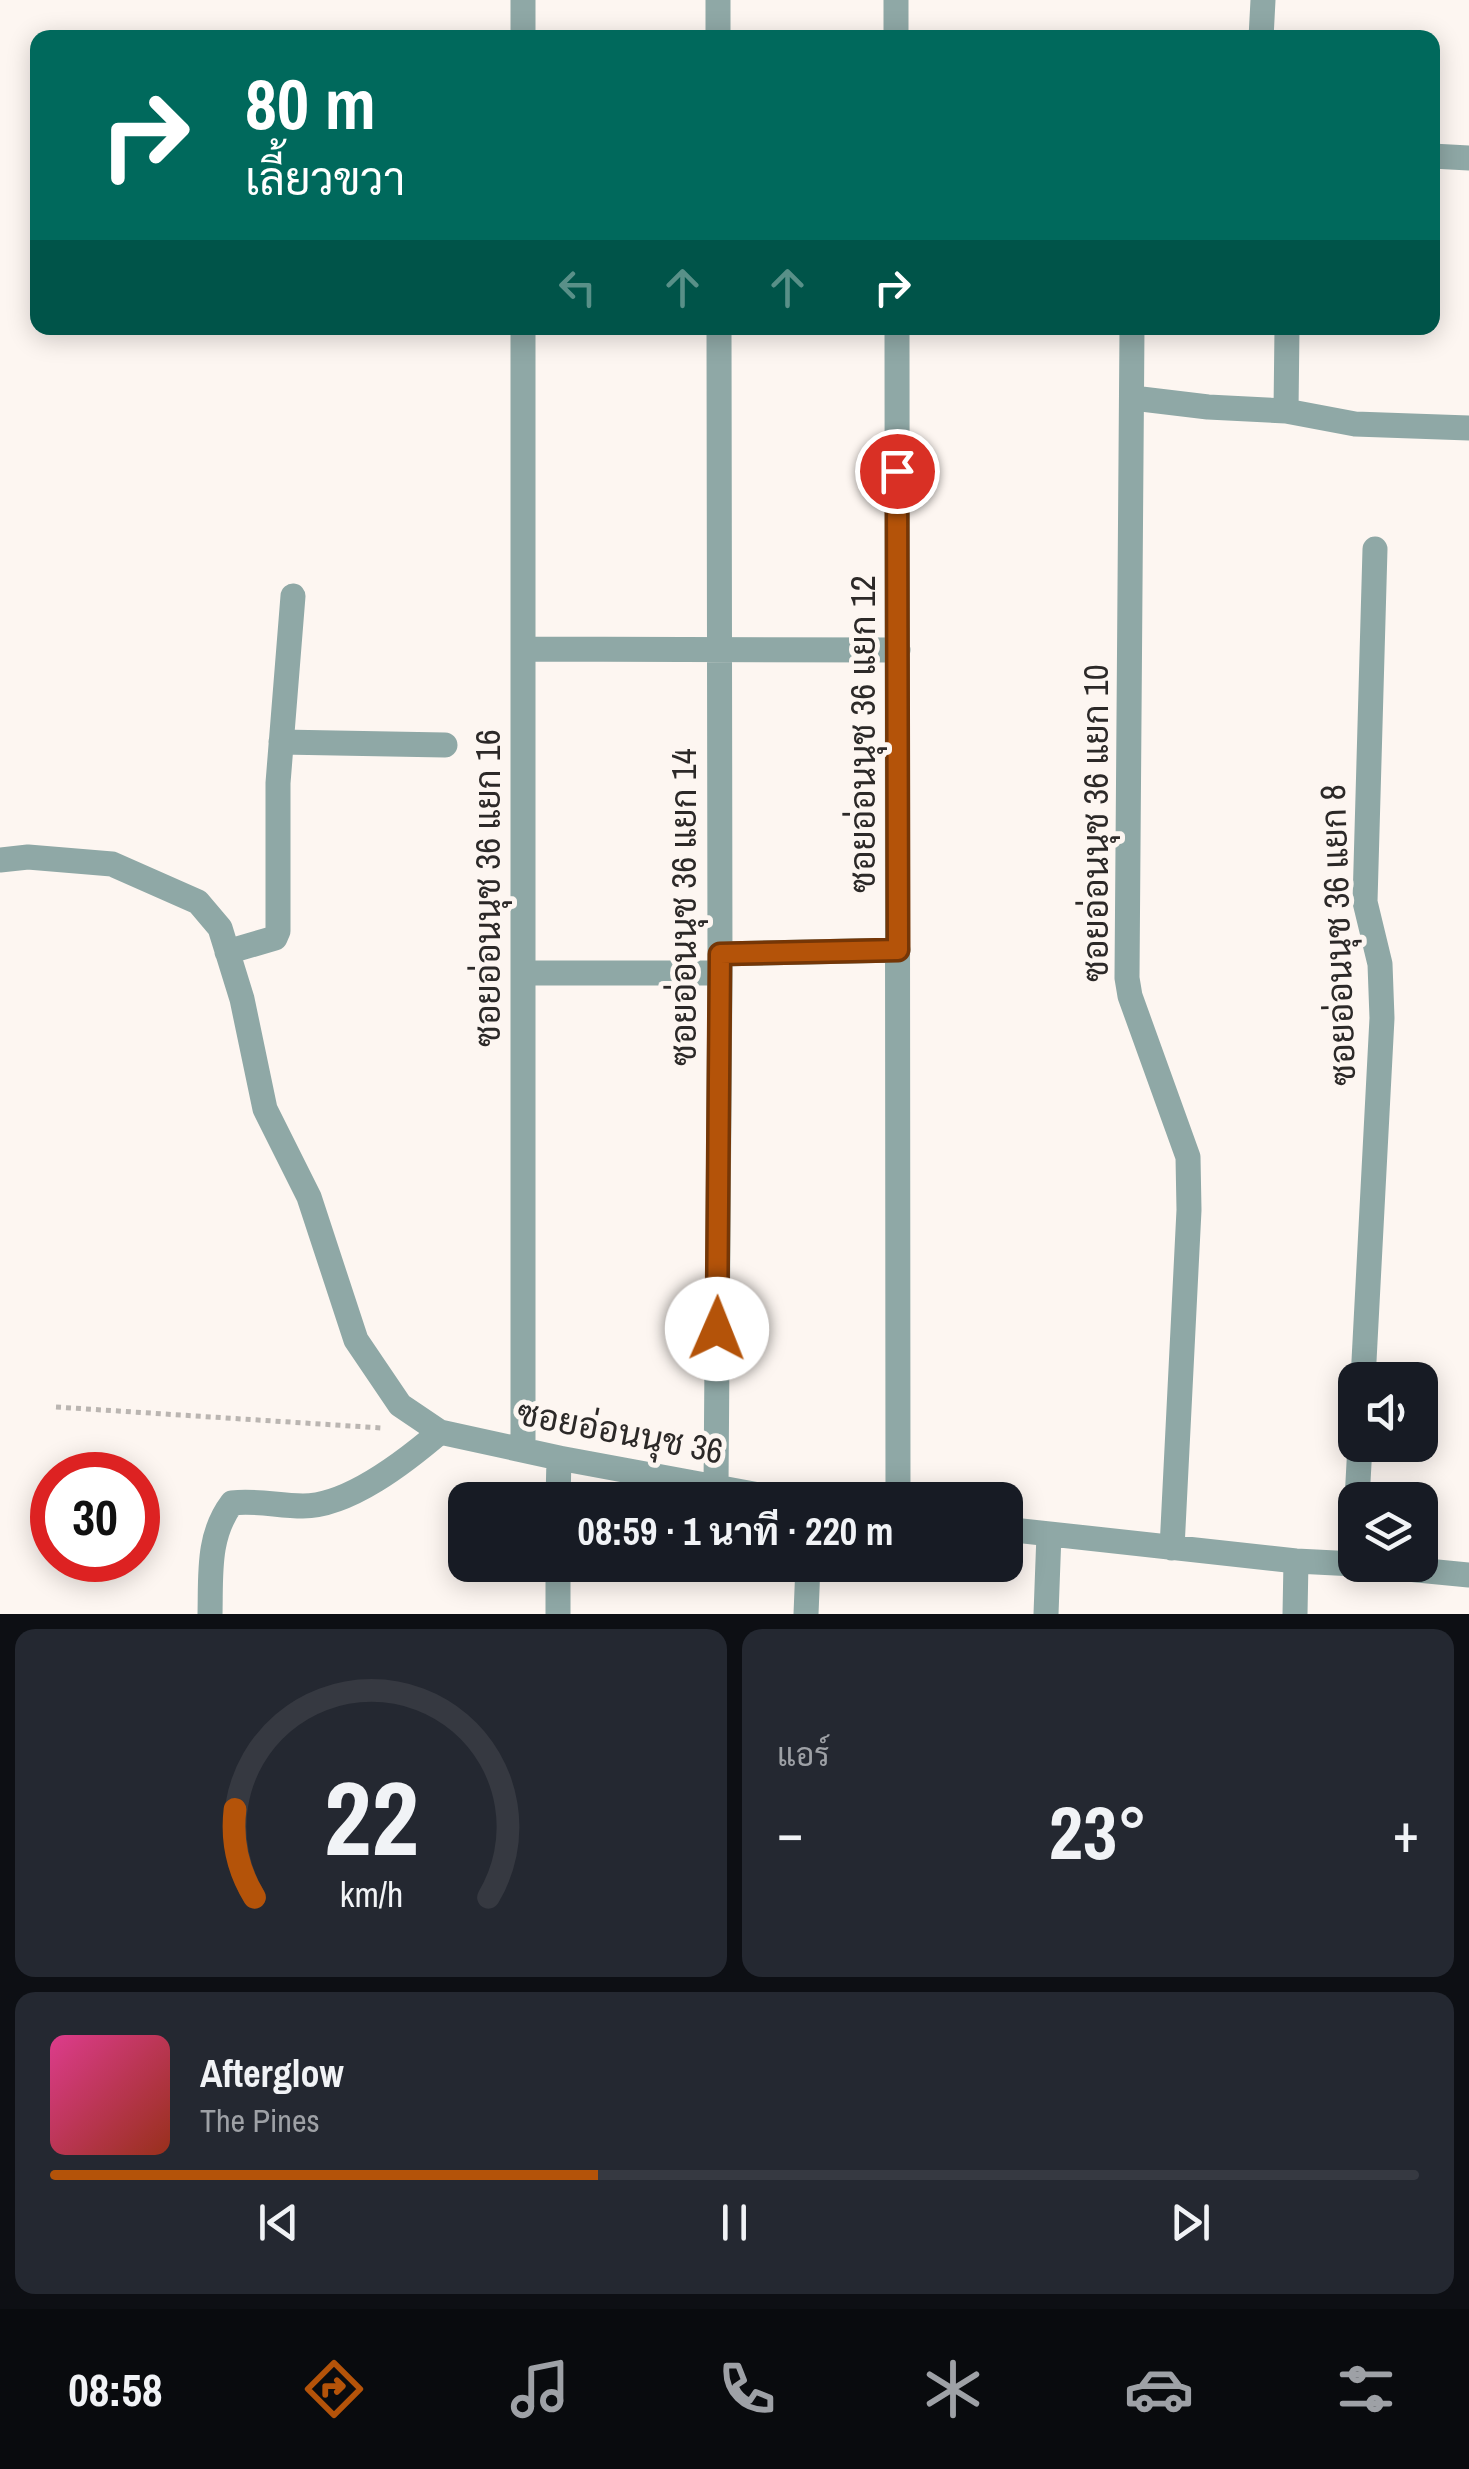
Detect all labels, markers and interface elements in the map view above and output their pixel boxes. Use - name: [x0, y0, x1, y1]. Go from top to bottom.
- text: 80 m: [245, 57, 376, 151]
- icon: right: [80, 70, 210, 200]
- text: เลี้ยวขวา: [245, 148, 405, 209]
- icon: left: [550, 260, 605, 315]
- icon: ahead: [655, 260, 710, 315]
- icon: ahead: [760, 260, 815, 315]
- icon: right: [865, 260, 920, 315]
- pin: [855, 429, 940, 514]
- icon: arrive: [870, 444, 925, 499]
- street label: ซอยอ่อนนุช 36 แยก 12: [839, 575, 887, 893]
- street label: ซอยอ่อนนุช 36 แยก 10: [1072, 664, 1120, 982]
- street label: ซอยอ่อนนุช 36 แยก 16: [464, 729, 512, 1047]
- street label: ซอยอ่อนนุช 36 แยก 14: [660, 748, 708, 1066]
- street label: ซอยอ่อนนุช 36 แยก 8: [1309, 784, 1367, 1086]
- position arrow: [665, 1277, 769, 1381]
- map controls: [1338, 1362, 1438, 1582]
- button: sound: [1338, 1362, 1438, 1462]
- street label: ซอยอ่อนนุช 36: [513, 1389, 727, 1475]
- speed limit sign: 30: [30, 1452, 160, 1582]
- button: layers: [1338, 1482, 1438, 1582]
- text: 08:59 · 1 นาที · 220 m: [578, 1506, 893, 1557]
- text: แอร์: [777, 1733, 830, 1776]
- text: 22: [324, 1747, 418, 1887]
- text: 23°: [1049, 1781, 1147, 1882]
- text: −: [777, 1795, 803, 1869]
- text: +: [1393, 1795, 1419, 1869]
- text: km/h: [339, 1870, 403, 1918]
- text: Afterglow: [200, 2048, 344, 2099]
- text: The Pines: [200, 2099, 320, 2142]
- icon: previous: [251, 2195, 306, 2250]
- icon: pause: [707, 2195, 762, 2250]
- icon: next: [1163, 2195, 1218, 2250]
- icon: directions: [299, 2354, 369, 2424]
- icon: music: [505, 2354, 575, 2424]
- icon: phone: [712, 2354, 782, 2424]
- icon: climate: [918, 2354, 988, 2424]
- icon: car: [1124, 2354, 1194, 2424]
- icon: filters: [1331, 2354, 1401, 2424]
- text: 08:58: [68, 2359, 163, 2420]

